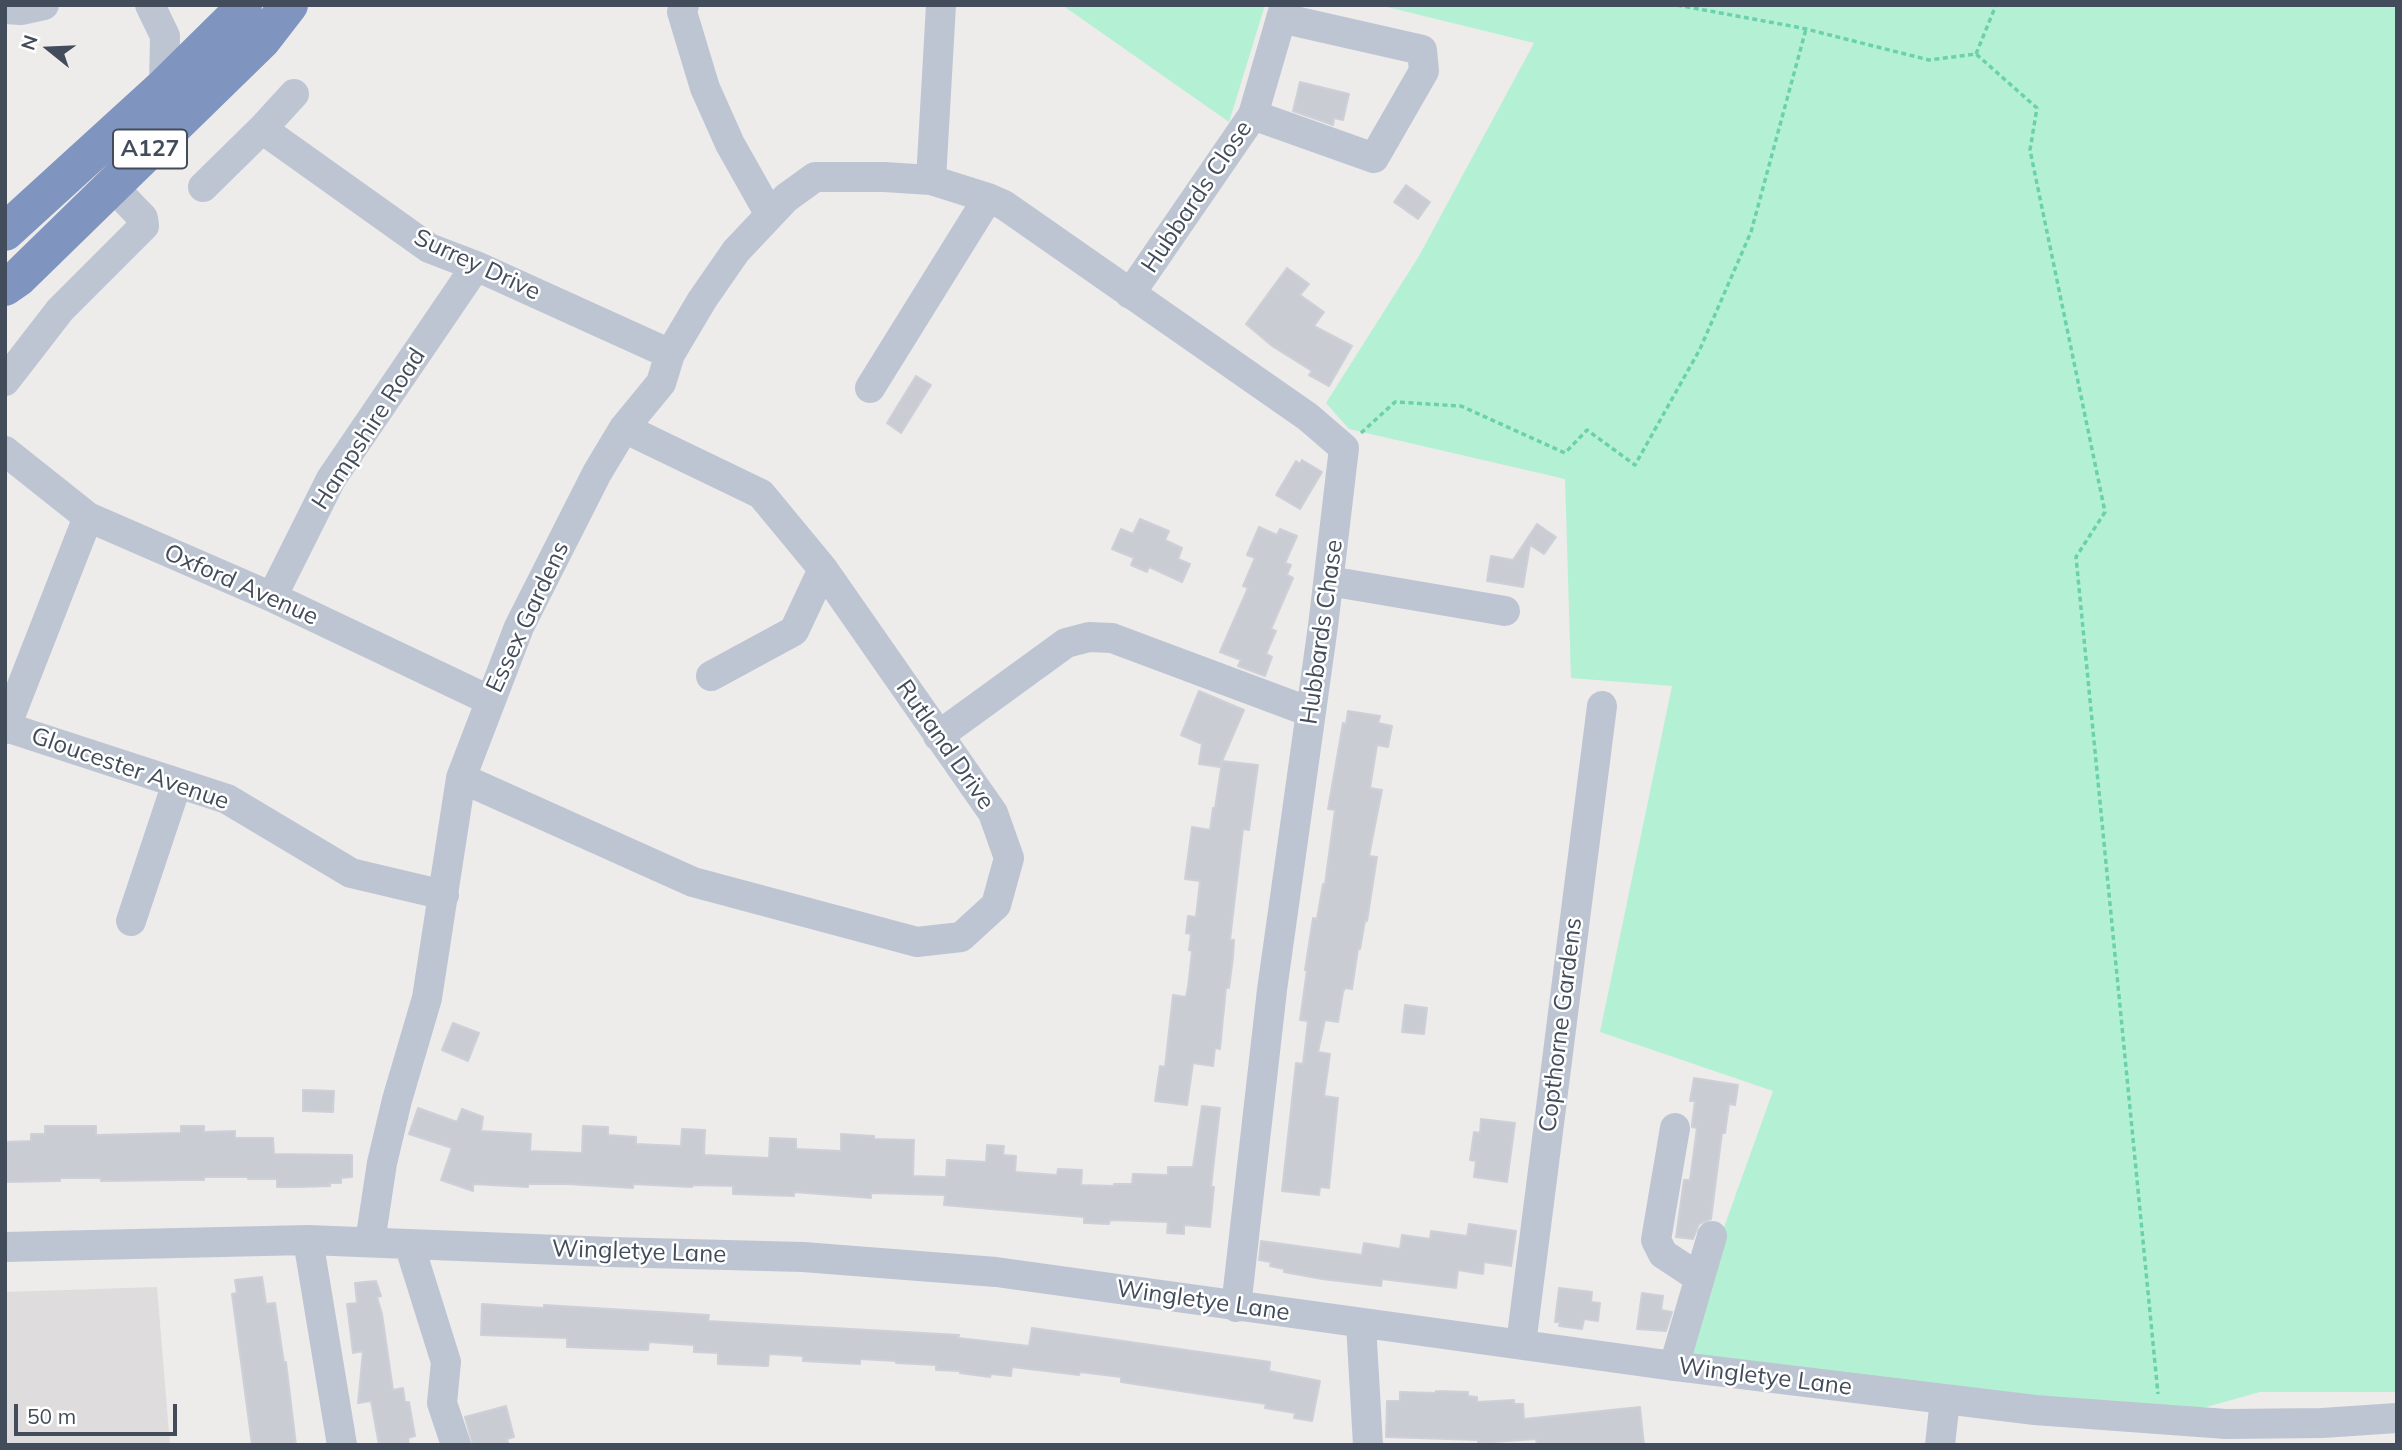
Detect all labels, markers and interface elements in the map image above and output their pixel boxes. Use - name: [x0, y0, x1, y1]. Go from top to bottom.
- north arrow: [14, 14, 84, 84]
- text: N: [15, 32, 43, 53]
- street label: Hubbards Close: [1135, 115, 1259, 279]
- road number: A127: [113, 130, 187, 168]
- street label: Surrey Drive: [409, 223, 545, 307]
- street label: Hampshire Road: [306, 343, 432, 515]
- street label: Essex Gardens: [480, 537, 576, 697]
- street label: Oxford Avenue: [159, 538, 323, 632]
- street label: Hubbards Chase: [1295, 538, 1349, 726]
- street label: Rutland Drive: [890, 675, 1000, 815]
- street label: Gloucester Avenue: [27, 722, 233, 816]
- street label: Copthorne Gardens: [1534, 916, 1588, 1134]
- street label: Wingletye Lane: [551, 1235, 727, 1269]
- street label: Wingletye Lane: [1114, 1275, 1292, 1327]
- street label: Wingletye Lane: [1677, 1352, 1853, 1402]
- scale bar: [18, 1390, 180, 1434]
- text: 50 m: [27, 1403, 76, 1429]

